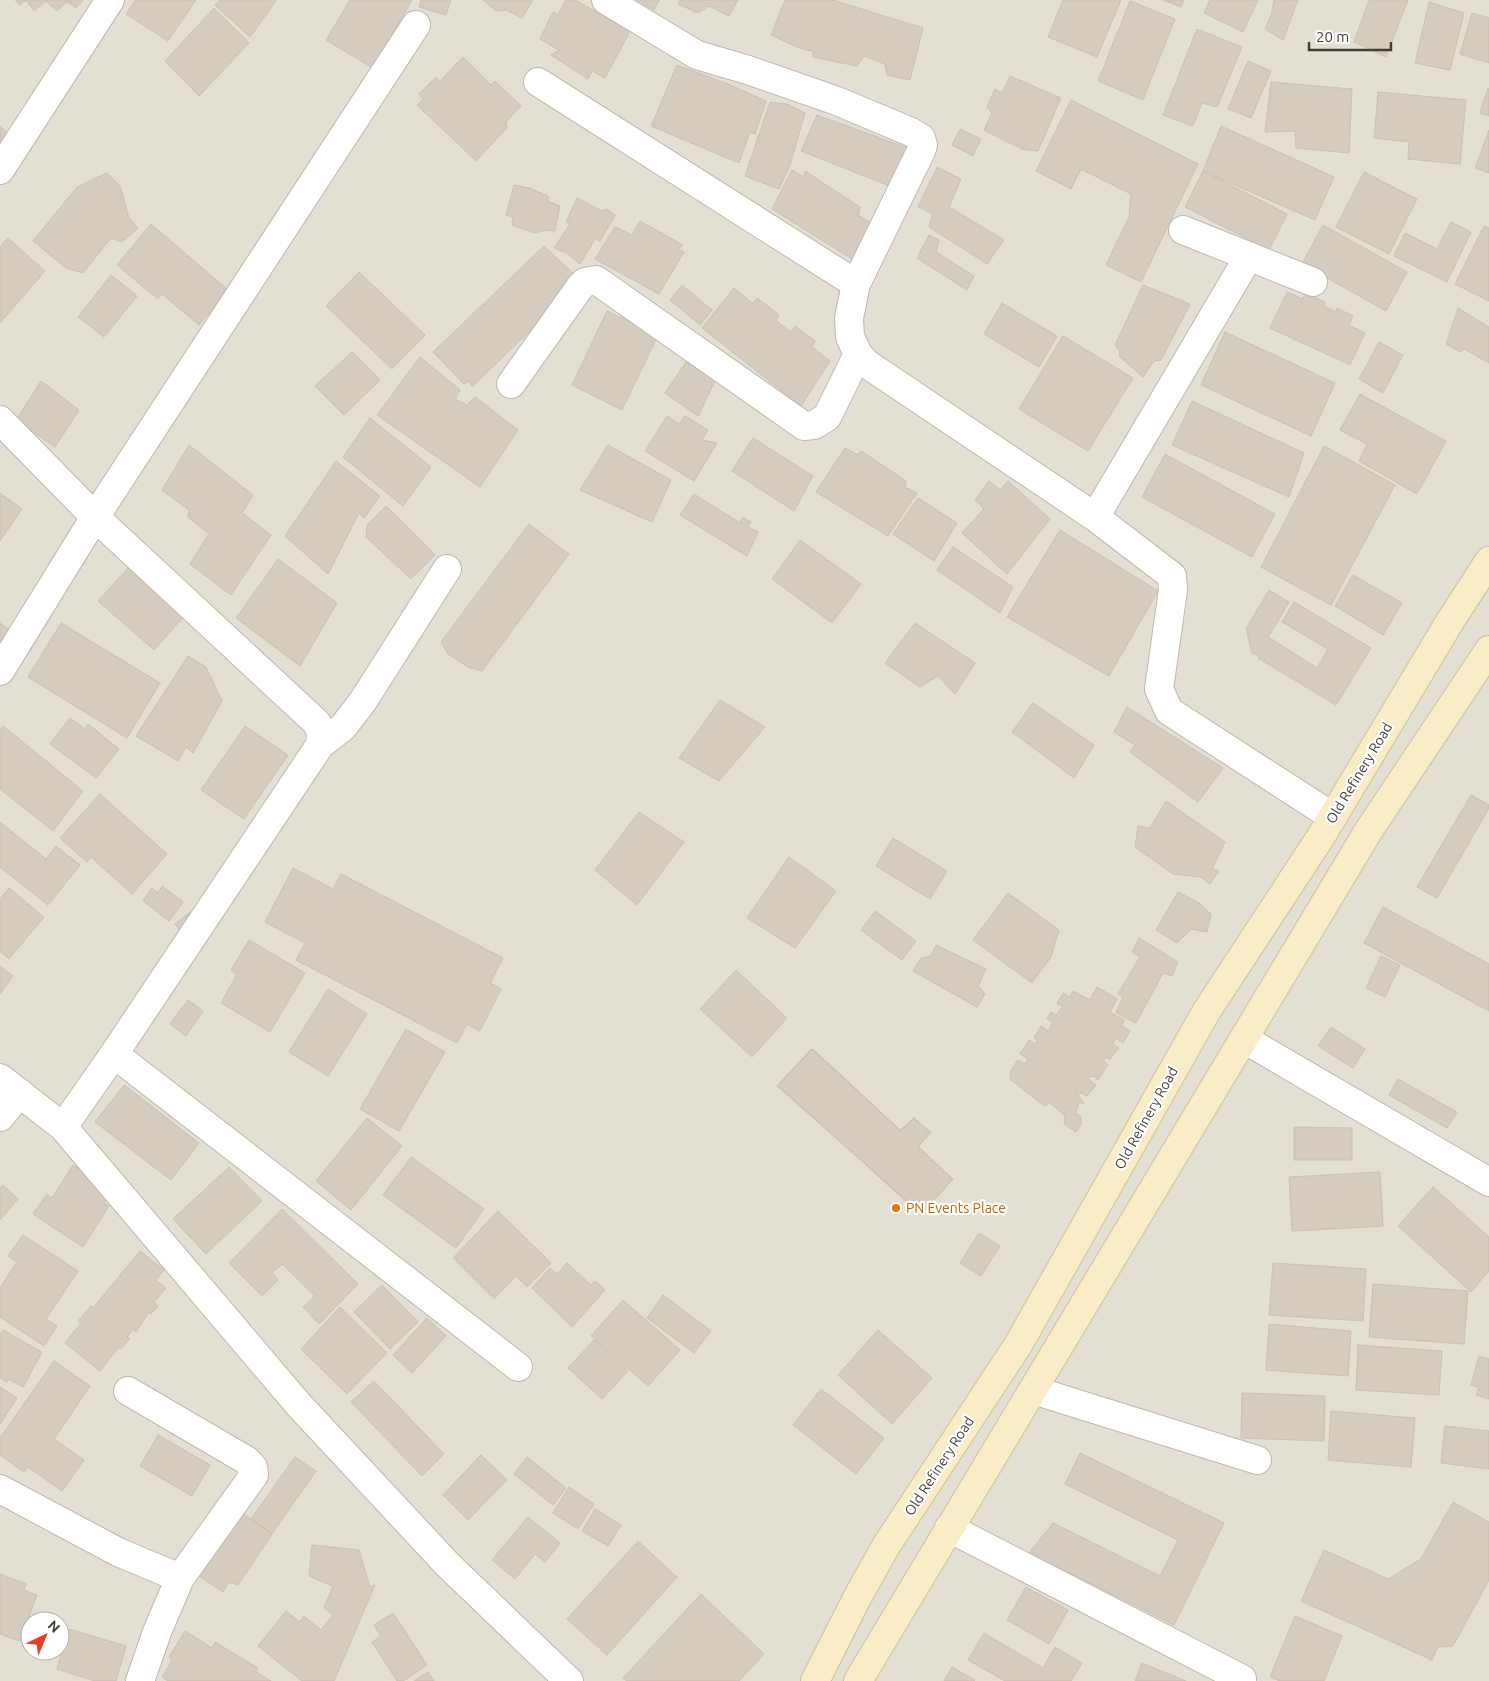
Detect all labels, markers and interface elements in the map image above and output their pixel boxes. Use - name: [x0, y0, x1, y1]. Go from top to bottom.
- scale bar: [1309, 20, 1392, 52]
- text: 20 m: [1316, 28, 1349, 45]
- street label: Old Refinery Road: [1323, 720, 1395, 826]
- street label: Old Refinery Road: [1111, 1064, 1181, 1172]
- place label: PN Events Place: [906, 1200, 1006, 1216]
- marker: PN Events Place: [890, 1202, 902, 1214]
- street label: Old Refinery Road: [901, 1414, 977, 1518]
- north arrow: [20, 1611, 70, 1661]
- text: N: [45, 1617, 63, 1636]

